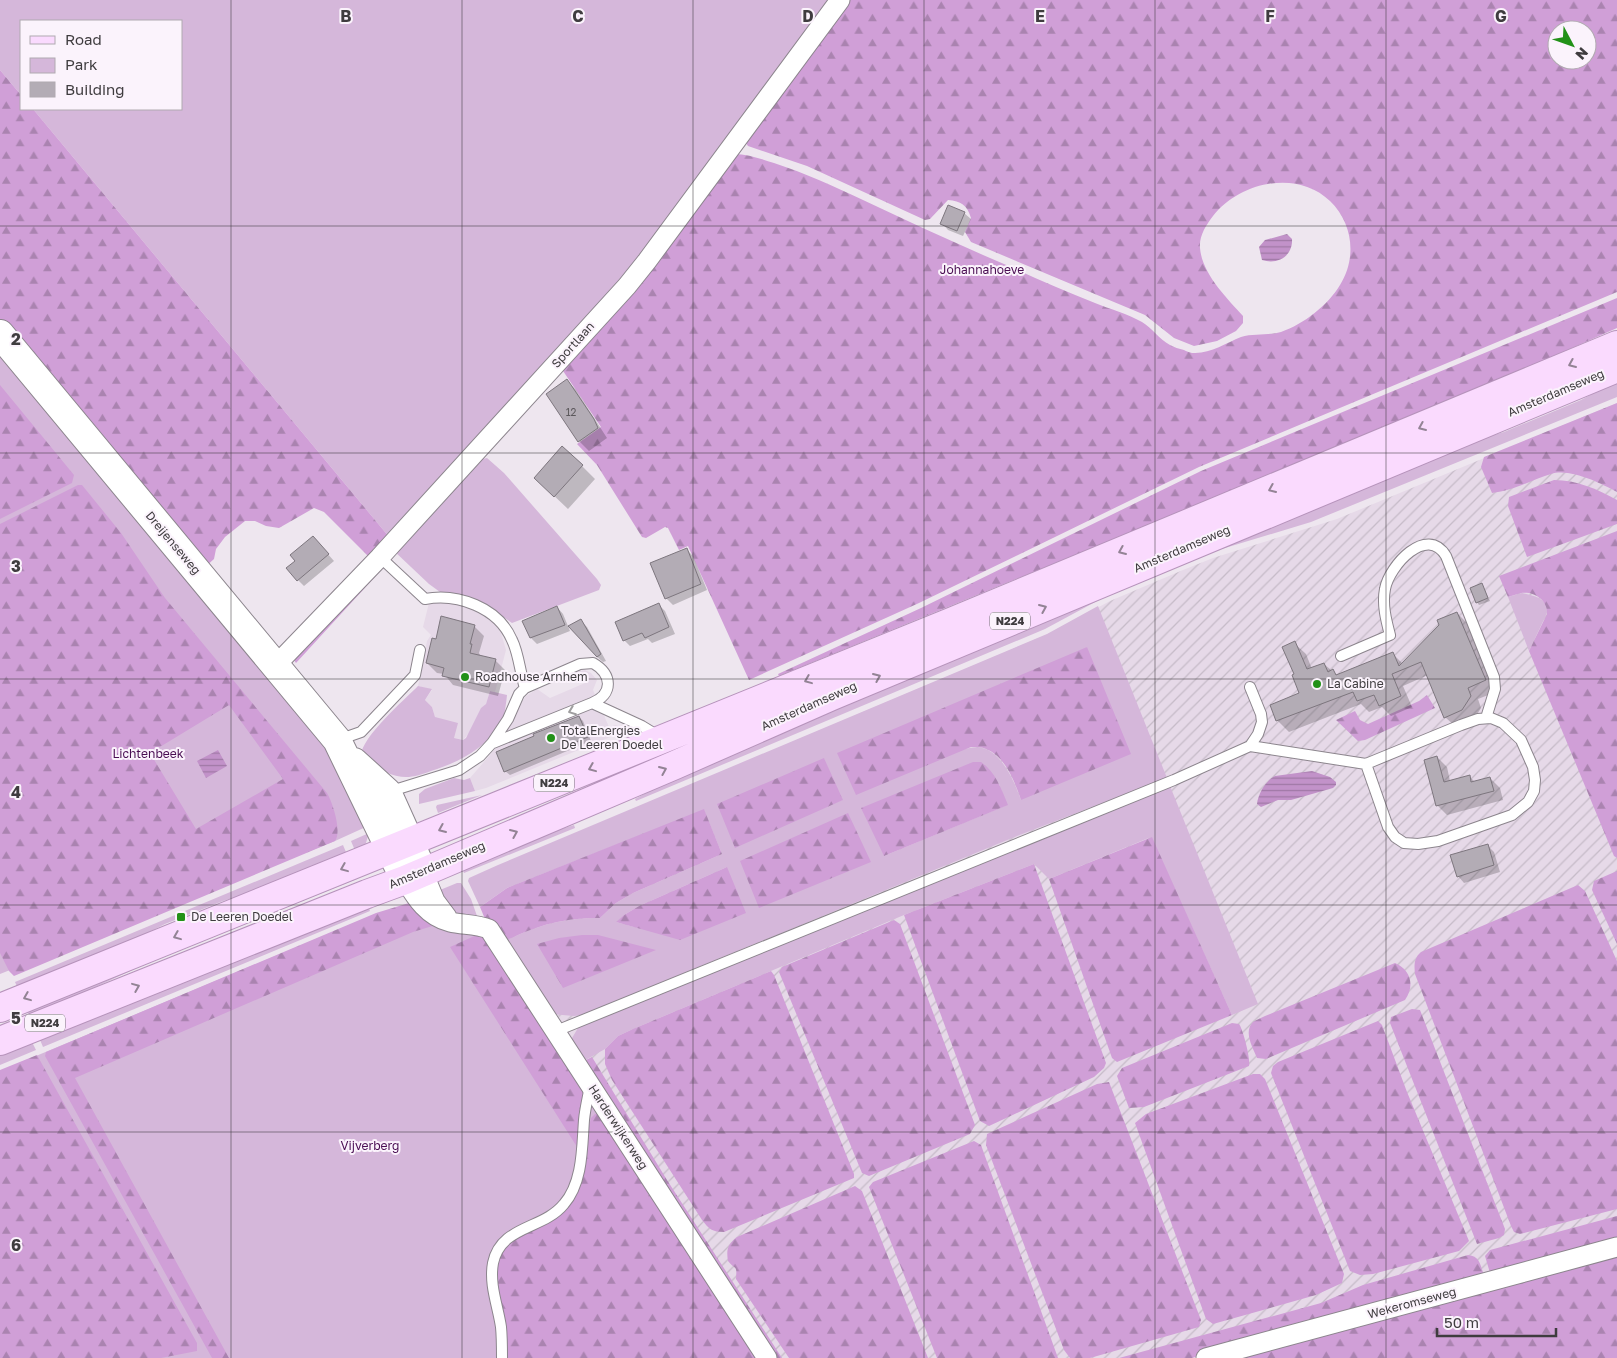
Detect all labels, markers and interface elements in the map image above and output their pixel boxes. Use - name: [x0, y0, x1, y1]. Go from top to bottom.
- text: B: [340, 6, 352, 26]
- text: C: [572, 6, 584, 26]
- text: D: [802, 6, 814, 26]
- text: E: [1035, 6, 1045, 26]
- text: F: [1265, 6, 1275, 26]
- text: G: [1495, 6, 1507, 26]
- legend: [20, 20, 182, 110]
- north arrow: [1547, 20, 1597, 70]
- text: Road: [65, 30, 102, 48]
- text: N: [1572, 44, 1592, 63]
- text: Park: [65, 55, 98, 73]
- text: Building: [65, 80, 125, 98]
- park label: Johannahoeve: [940, 262, 1024, 277]
- street label: Sportlaan: [548, 319, 597, 371]
- text: 2: [11, 329, 21, 349]
- one-way arrow: [1568, 358, 1577, 369]
- street label: Amsterdamseweg: [1505, 365, 1606, 420]
- house number: 12: [566, 406, 577, 418]
- one-way arrow: [1418, 420, 1427, 431]
- one-way arrow: [1268, 483, 1277, 493]
- street label: Dreijenseweg: [143, 508, 204, 577]
- street label: Amsterdamseweg: [1131, 521, 1232, 576]
- one-way arrow: [1118, 545, 1127, 556]
- text: 3: [11, 556, 21, 576]
- one-way arrow: [1038, 603, 1047, 614]
- road number: N224: [990, 612, 1030, 630]
- place label: Roadhouse Arnhem: [475, 669, 588, 684]
- marker: Roadhouse Arnhem: [459, 671, 471, 683]
- one-way arrow: [872, 673, 881, 684]
- one-way arrow: [804, 674, 813, 684]
- place label: La Cabine: [1327, 676, 1384, 691]
- street label: Amsterdamseweg: [759, 678, 859, 733]
- marker: La Cabine: [1311, 678, 1323, 690]
- one-way arrow: [568, 705, 577, 715]
- place label: TotalEnergies De Leeren Doedel: [561, 723, 663, 752]
- marker: TotalEnergies De Leeren Doedel: [545, 732, 557, 744]
- park label: Lichtenbeek: [112, 746, 184, 761]
- one-way arrow: [589, 762, 597, 772]
- one-way arrow: [659, 766, 667, 776]
- road number: N224: [534, 774, 574, 791]
- text: 4: [11, 782, 21, 802]
- one-way arrow: [438, 822, 447, 833]
- one-way arrow: [509, 829, 518, 839]
- street label: Amsterdamseweg: [386, 837, 487, 892]
- one-way arrow: [340, 862, 349, 873]
- place label: De Leeren Doedel: [191, 909, 293, 924]
- marker: De Leeren Doedel: [175, 911, 187, 923]
- one-way arrow: [173, 930, 182, 940]
- one-way arrow: [131, 983, 140, 993]
- one-way arrow: [23, 991, 31, 1001]
- text: 5: [11, 1008, 21, 1028]
- road number: N224: [25, 1014, 65, 1032]
- street label: Harderwijkerweg: [585, 1081, 651, 1172]
- park label: Vijverberg: [341, 1138, 399, 1153]
- text: 6: [11, 1235, 21, 1255]
- street label: Wekeromseweg: [1366, 1283, 1458, 1322]
- scale bar: [1437, 1306, 1556, 1338]
- text: 50 m: [1444, 1313, 1479, 1331]

